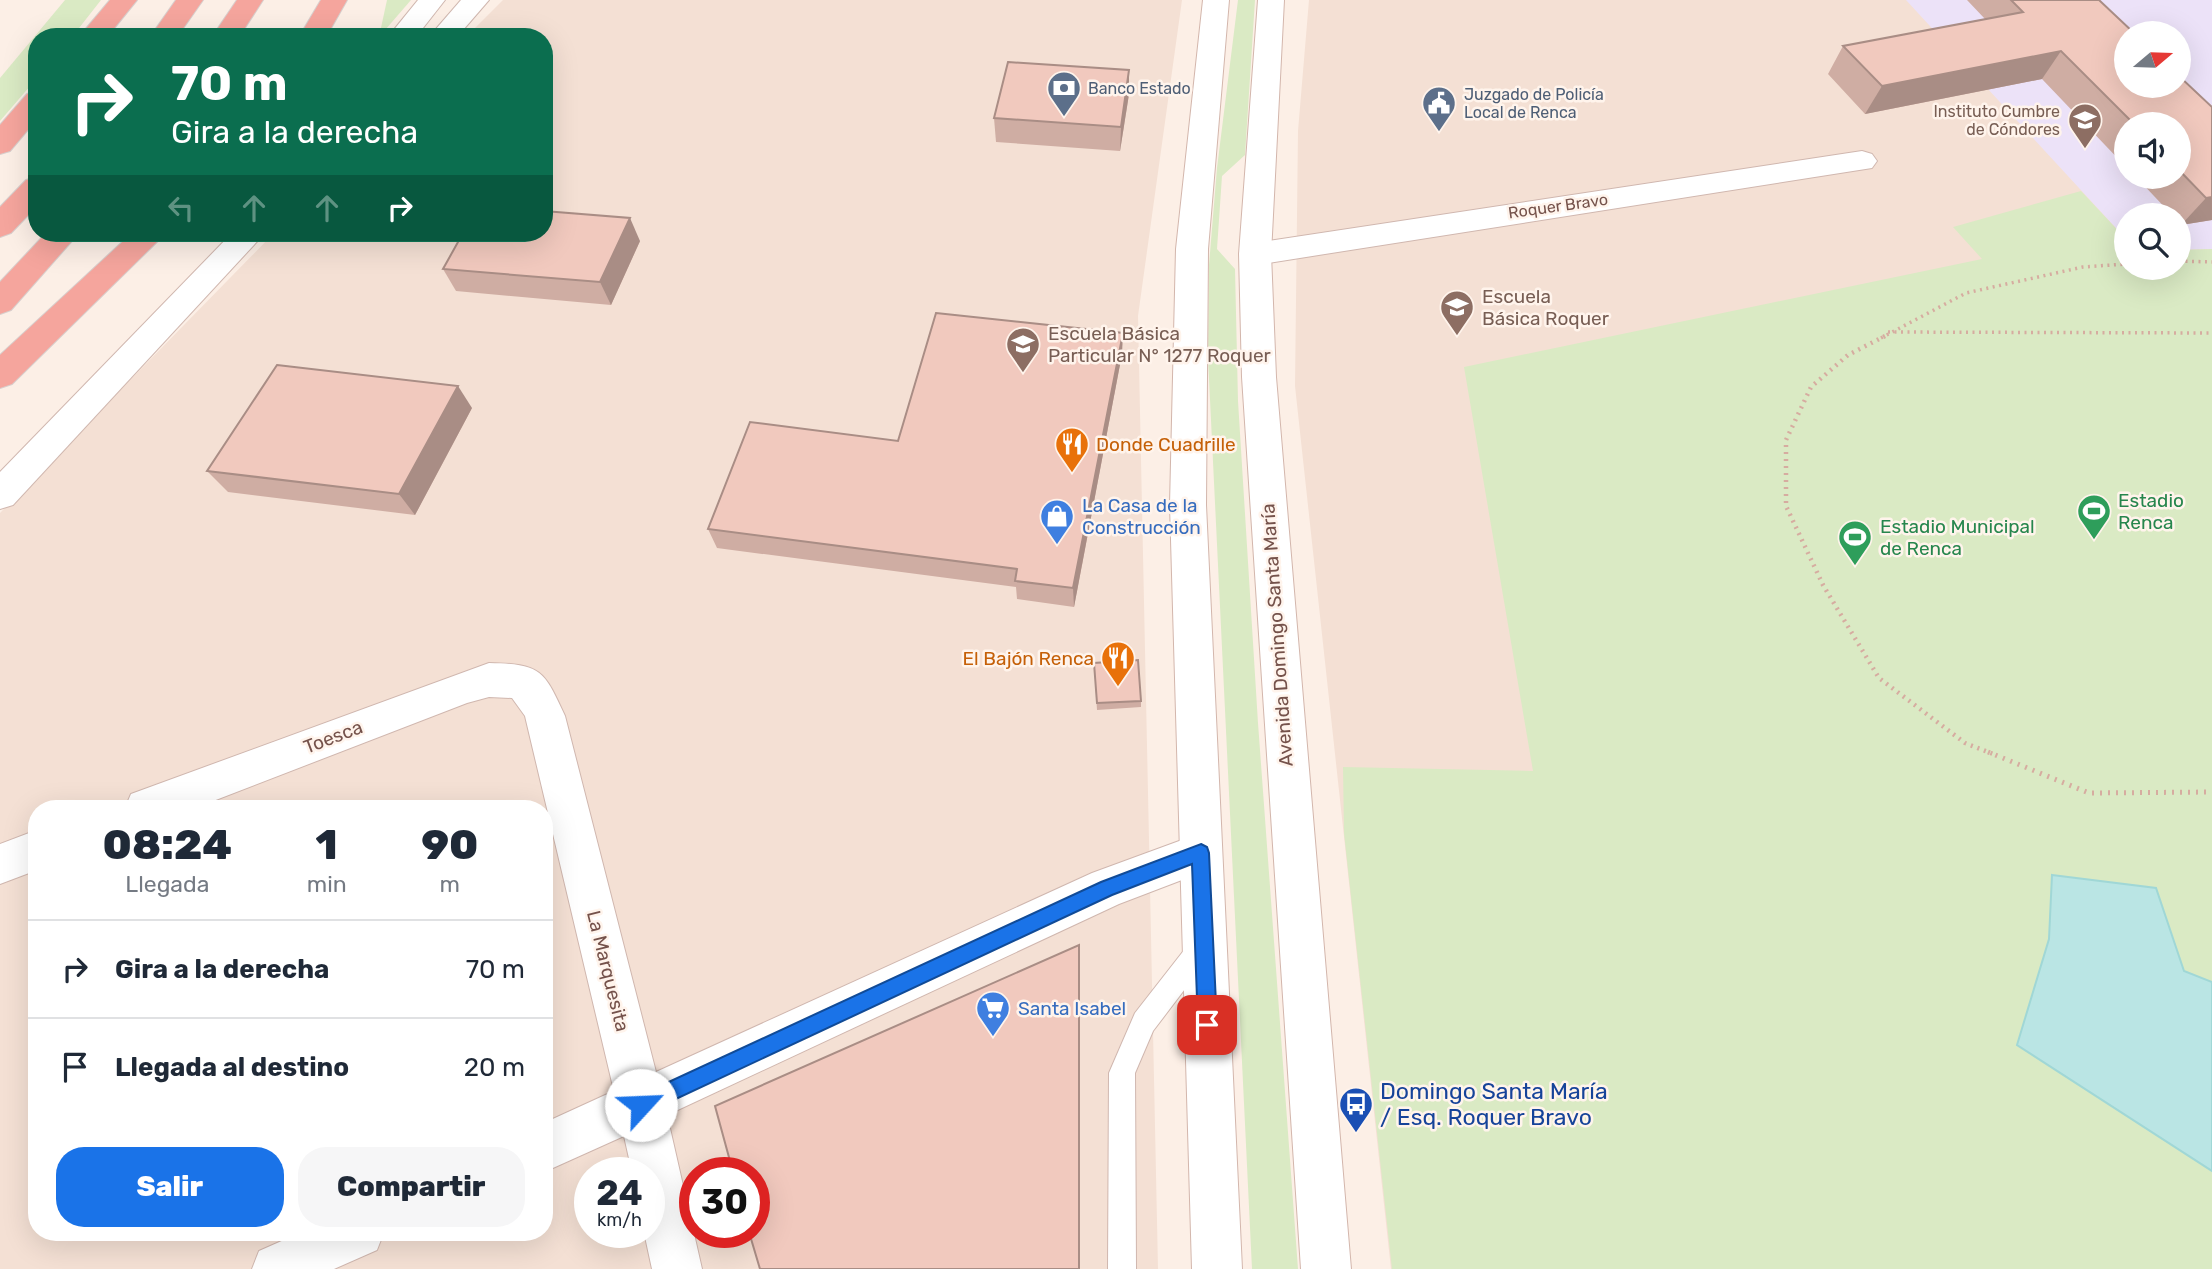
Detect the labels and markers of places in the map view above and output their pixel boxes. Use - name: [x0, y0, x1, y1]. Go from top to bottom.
- bank icon: Banco Estado: [1045, 69, 1083, 118]
- place label: Banco Estado: [1088, 79, 1191, 98]
- public building icon: Juzgado de Policía Local de Renca: [1420, 84, 1458, 133]
- place label: Juzgado de Policía Local de Renca: [1464, 85, 1604, 122]
- school or university icon: Instituto Cumbre de Cóndores: [2066, 101, 2104, 150]
- place label: Instituto Cumbre de Cóndores: [1933, 102, 2060, 139]
- place label: Escuela Básica Roquer: [1482, 285, 1610, 330]
- school or university icon: Escuela Básica Roquer: [1438, 288, 1476, 337]
- place label: Escuela Básica Particular N° 1277 Roquer: [1048, 322, 1272, 367]
- school or university icon: Escuela Básica Particular N° 1277 Roquer: [1004, 325, 1042, 374]
- restaurant icon: Donde Cuadrille: [1053, 425, 1091, 474]
- place label: Donde Cuadrille: [1096, 433, 1236, 456]
- place label: Estadio Renca: [2118, 489, 2184, 534]
- sports icon: Estadio Renca: [2075, 492, 2113, 541]
- place label: La Casa de la Construcción: [1082, 494, 1201, 539]
- shop icon: La Casa de la Construcción: [1038, 497, 1076, 546]
- place label: Estadio Municipal de Renca: [1880, 515, 2035, 560]
- sports icon: Estadio Municipal de Renca: [1836, 518, 1874, 567]
- restaurant icon: El Bajón Renca: [1099, 639, 1137, 688]
- place label: El Bajón Renca: [962, 647, 1094, 670]
- supermarket icon: Santa Isabel: [974, 989, 1012, 1038]
- pin: [1177, 995, 1237, 1055]
- place label: Santa Isabel: [1018, 997, 1126, 1020]
- place label: Domingo Santa María / Esq. Roquer Bravo: [1380, 1077, 1608, 1131]
- bus stop icon: Domingo Santa María / Esq. Roquer Bravo: [1337, 1085, 1375, 1134]

